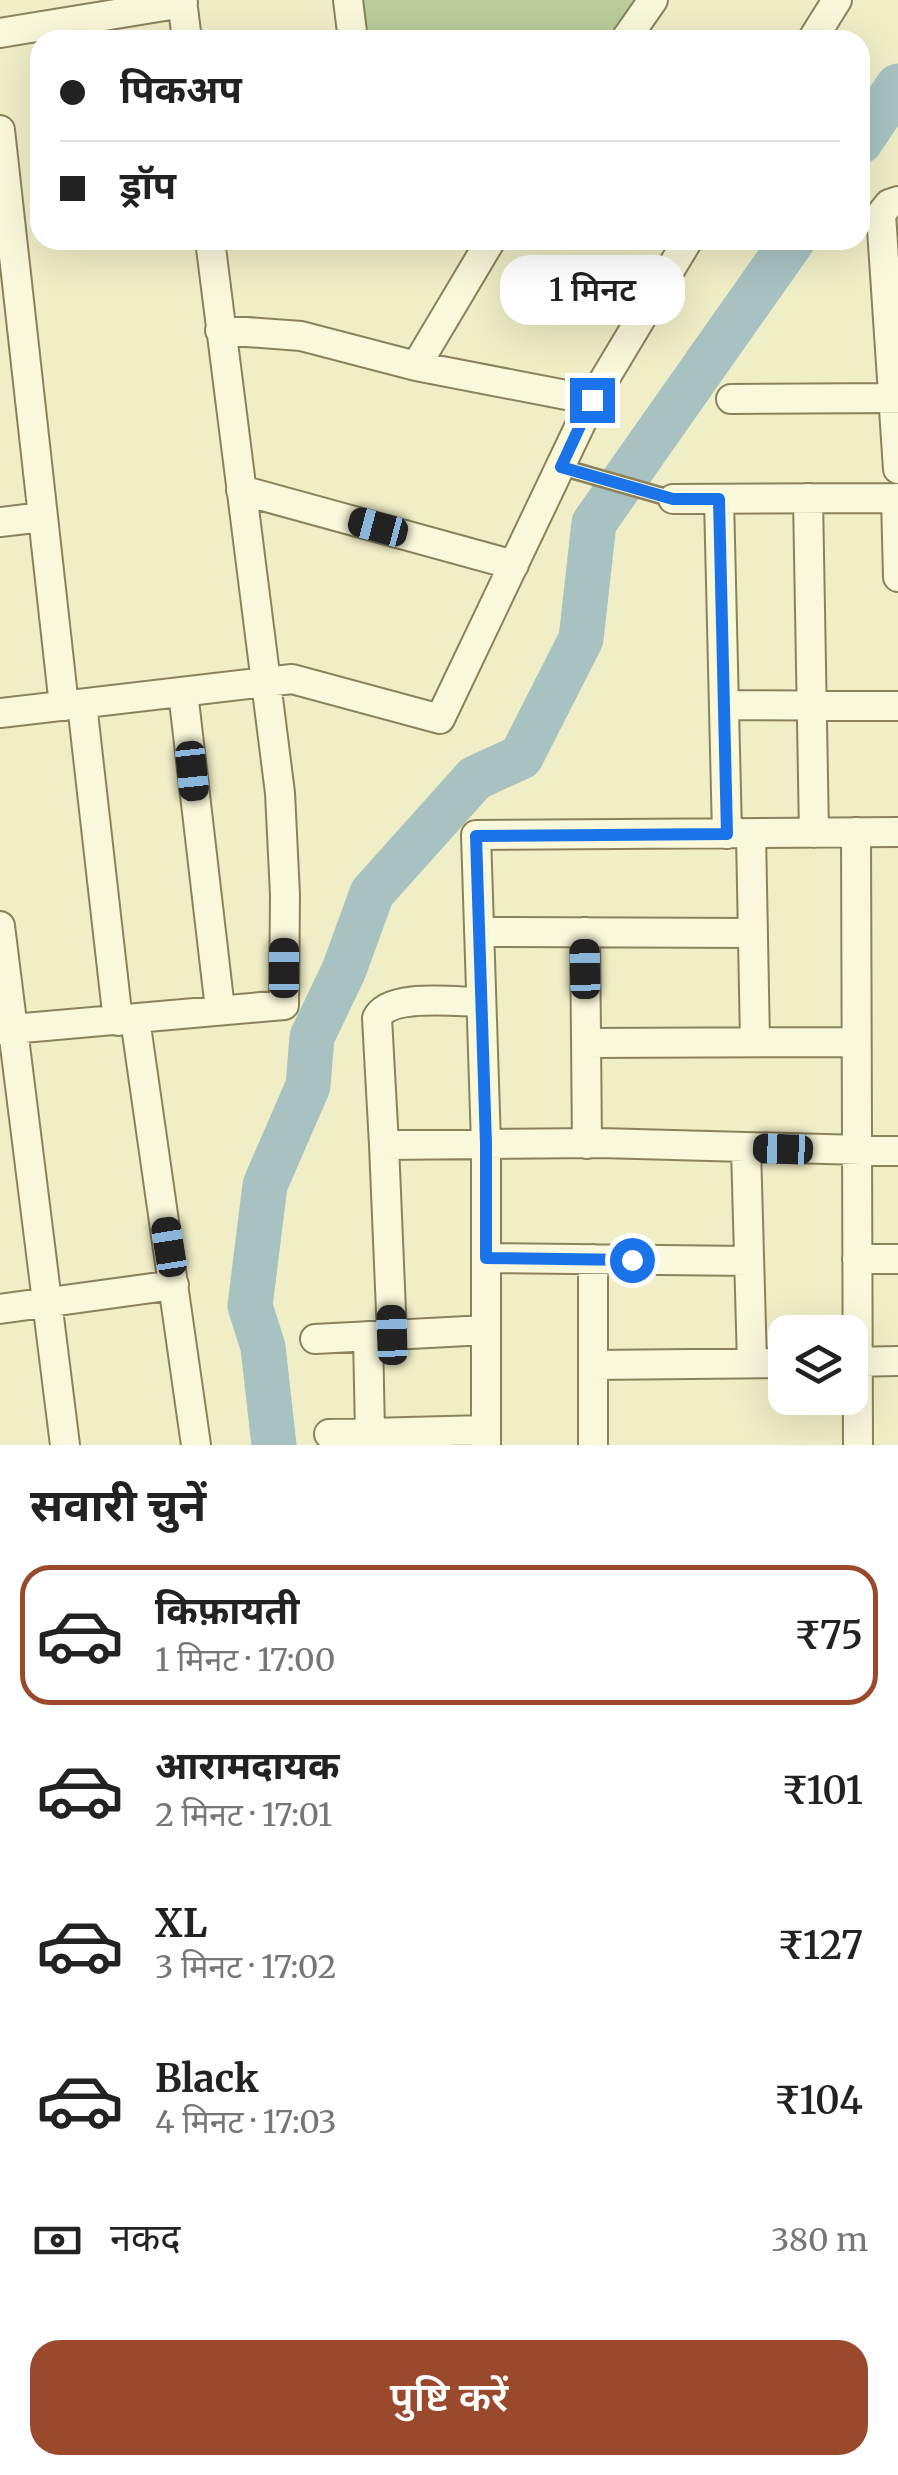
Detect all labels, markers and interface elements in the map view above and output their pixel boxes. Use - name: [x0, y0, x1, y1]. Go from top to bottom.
- text: पिकअप: [120, 66, 242, 113]
- text: ड्रॉप: [120, 162, 176, 209]
- callout: 1 मिनट: [500, 255, 684, 325]
- text: 1 मिनट: [549, 270, 636, 310]
- route end: [570, 378, 615, 423]
- car: [345, 505, 411, 549]
- car: [174, 740, 210, 802]
- car: [269, 938, 299, 998]
- car: [569, 939, 601, 999]
- car: [752, 1133, 814, 1165]
- car: [149, 1215, 189, 1279]
- route start: [610, 1238, 655, 1283]
- car: [376, 1304, 408, 1366]
- map controls: [768, 1315, 868, 1415]
- button: layers: [768, 1315, 868, 1415]
- text: सवारी चुनें: [30, 1477, 206, 1533]
- text: किफ़ायती: [155, 1587, 299, 1634]
- icon: car: [35, 1590, 125, 1680]
- text: ₹75: [794, 1612, 863, 1659]
- text: 1 मिनट · 17:00: [155, 1640, 335, 1680]
- text: आरामदायक: [155, 1742, 339, 1789]
- icon: car: [35, 1745, 125, 1835]
- text: ₹101: [781, 1767, 863, 1814]
- text: 2 मिनट · 17:01: [155, 1795, 332, 1835]
- icon: car: [35, 1900, 125, 1990]
- text: XL: [155, 1900, 207, 1947]
- text: ₹127: [778, 1922, 863, 1969]
- text: 3 मिनट · 17:02: [155, 1947, 336, 1987]
- icon: car: [35, 2055, 125, 2145]
- text: Black: [155, 2055, 259, 2102]
- text: ₹104: [774, 2077, 863, 2124]
- text: 4 मिनट · 17:03: [155, 2102, 337, 2142]
- icon: cash: [30, 2213, 85, 2268]
- text: नकद: [110, 2214, 180, 2261]
- text: 380 m: [771, 2220, 868, 2260]
- button: पुष्टि करें: [30, 2340, 868, 2455]

